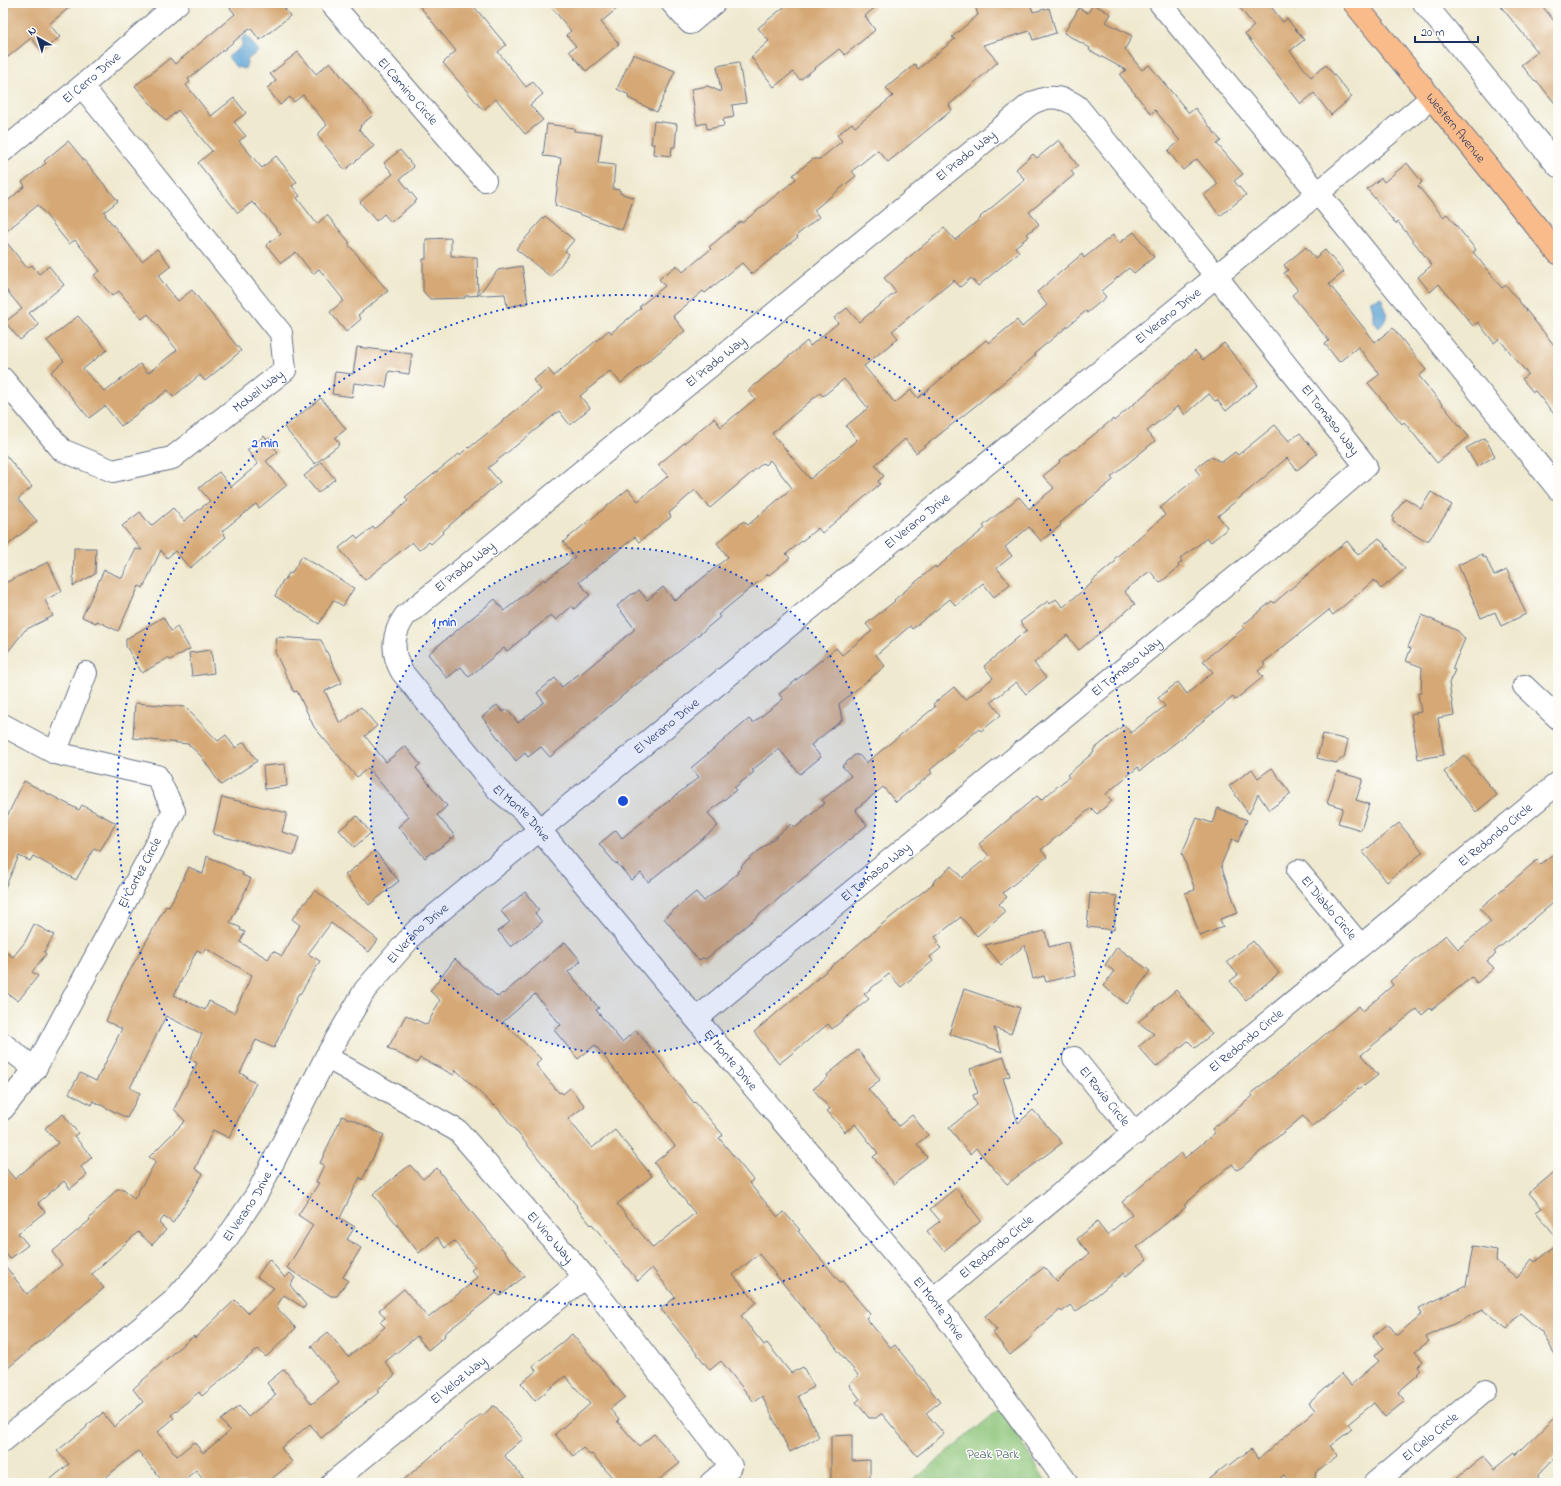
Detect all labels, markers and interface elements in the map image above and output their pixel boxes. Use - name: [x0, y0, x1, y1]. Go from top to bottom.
- north arrow: [18, 18, 58, 58]
- scale bar: [1415, 18, 1478, 44]
- text: N: [24, 22, 40, 40]
- text: 20 m: [1421, 24, 1444, 42]
- street label: El Cerro Drive: [58, 47, 125, 108]
- street label: El Camino Circle: [373, 53, 443, 129]
- street label: Western Avenue: [1421, 89, 1490, 167]
- street label: El Prado Way: [932, 126, 1001, 187]
- street label: El Verano Drive: [1131, 283, 1205, 348]
- street label: El Prado Way: [682, 332, 751, 393]
- street label: McNeil Way: [228, 365, 288, 417]
- street label: El Tomaso Way: [1296, 381, 1364, 460]
- text: 2 min: [251, 435, 278, 453]
- street label: El Verano Drive: [880, 488, 954, 554]
- street label: El Prado Way: [431, 537, 500, 598]
- text: 1 min: [432, 614, 456, 632]
- street label: El Tomaso Way: [1087, 632, 1166, 701]
- street label: El Verano Drive: [629, 693, 703, 759]
- street label: El Monte Drive: [488, 781, 555, 846]
- centre of rings: [616, 794, 630, 808]
- street label: El Redondo Circle: [1454, 798, 1537, 871]
- street label: El Cortez Circle: [113, 834, 167, 912]
- street label: El Tomaso Way: [837, 838, 915, 906]
- street label: El Diablo Circle: [1296, 872, 1361, 944]
- street label: El Verano Drive: [382, 899, 453, 968]
- street label: El Redondo Circle: [1205, 1004, 1288, 1077]
- street label: El Monte Drive: [699, 1025, 762, 1095]
- street label: El Rovia Circle: [1075, 1062, 1135, 1130]
- street label: El Verano Drive: [218, 1168, 277, 1245]
- street label: El Vino Way: [522, 1207, 578, 1268]
- street label: El Redondo Circle: [955, 1210, 1038, 1283]
- street label: El Monte Drive: [909, 1273, 969, 1344]
- street label: El Veloz Way: [426, 1351, 491, 1409]
- street label: El Cielo Circle: [1398, 1407, 1463, 1466]
- park label: Peak Park: [967, 1445, 1019, 1464]

